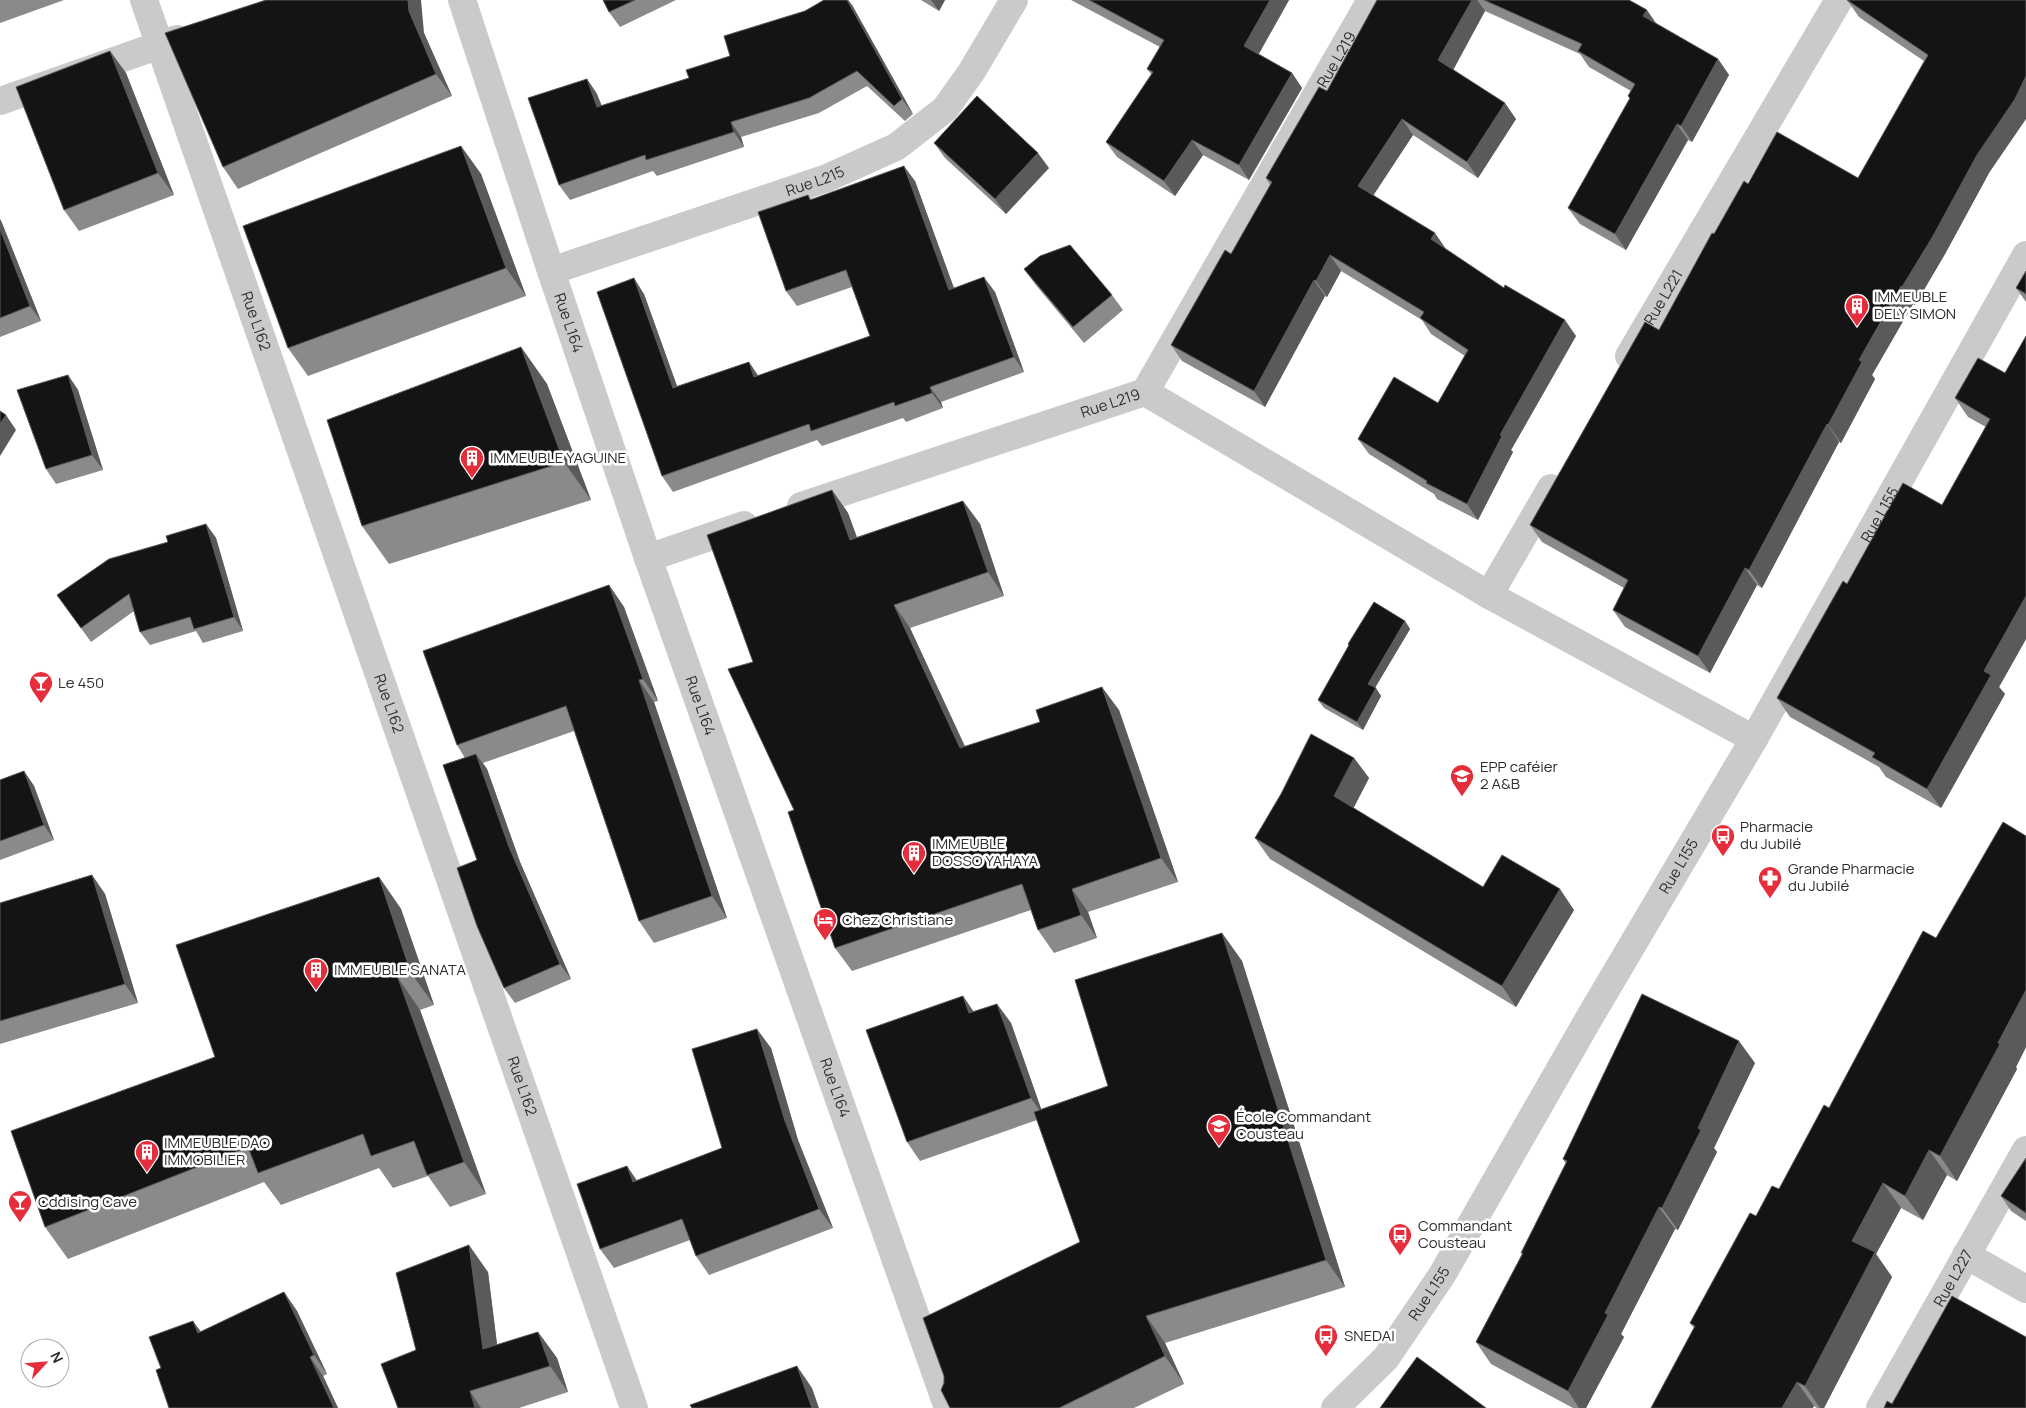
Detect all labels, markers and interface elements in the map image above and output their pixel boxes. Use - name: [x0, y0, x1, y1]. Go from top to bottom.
- street label: Rue L219: [1312, 28, 1361, 91]
- street label: Rue L215: [783, 160, 848, 201]
- street label: Rue L221: [1639, 266, 1688, 329]
- place label: IMMEUBLE DELY SIMON: [1874, 286, 1956, 324]
- street label: Rue L162: [236, 288, 276, 353]
- street label: Rue L164: [549, 290, 589, 356]
- building icon: IMMEUBLE DELY SIMON: [1844, 293, 1870, 327]
- street label: Rue L219: [1078, 383, 1143, 423]
- building icon: IMMEUBLE YAGUINE: [459, 445, 485, 479]
- place label: IMMEUBLE YAGUINE: [490, 447, 626, 468]
- street label: Rue L155: [1855, 483, 1904, 546]
- bar icon: Le 450: [28, 670, 54, 704]
- street label: Rue L162: [369, 671, 409, 736]
- place label: Le 450: [58, 672, 104, 693]
- street label: Rue L164: [680, 673, 721, 739]
- place label: EPP caféier 2 A&B: [1480, 756, 1559, 794]
- school or university icon: EPP caféier 2 A&B: [1449, 763, 1475, 797]
- place label: Pharmacie du Jubilé: [1740, 816, 1813, 854]
- bus stop icon: Pharmacie du Jubilé: [1710, 823, 1736, 857]
- place label: IMMEUBLE DOSSO YAHAYA: [932, 833, 1038, 871]
- street label: Rue L155: [1654, 834, 1703, 898]
- building icon: IMMEUBLE DOSSO YAHAYA: [901, 840, 927, 874]
- place label: Grande Pharmacie du Jubilé: [1788, 858, 1915, 896]
- pharmacy icon: Grande Pharmacie du Jubilé: [1757, 865, 1783, 899]
- hotel icon: Chez Christiane: [812, 907, 838, 941]
- place label: Chez Christiane: [842, 909, 953, 930]
- building icon: IMMEUBLE SANATA: [303, 957, 329, 991]
- place label: IMMEUBLE SANATA: [334, 959, 466, 980]
- street label: Rue L162: [502, 1053, 542, 1118]
- street label: Rue L164: [815, 1055, 856, 1120]
- place label: École Commandant Cousteau: [1236, 1106, 1371, 1144]
- school or university icon: École Commandant Cousteau: [1206, 1113, 1232, 1147]
- place label: IMMEUBLE DAO IMMOBILIER: [164, 1132, 270, 1170]
- building icon: IMMEUBLE DAO IMMOBILIER: [134, 1139, 160, 1173]
- bar icon: Cddising Cave: [7, 1189, 33, 1223]
- place label: Cddising Cave: [38, 1191, 137, 1212]
- place label: Commandant Cousteau: [1418, 1215, 1512, 1253]
- bus stop icon: Commandant Cousteau: [1387, 1222, 1413, 1256]
- street label: Rue L227: [1928, 1246, 1977, 1310]
- street label: Rue L155: [1403, 1263, 1455, 1325]
- bus stop icon: SNEDAI: [1313, 1323, 1339, 1357]
- place label: SNEDAI: [1344, 1325, 1395, 1346]
- north arrow: [20, 1338, 70, 1388]
- text: N: [46, 1348, 68, 1366]

